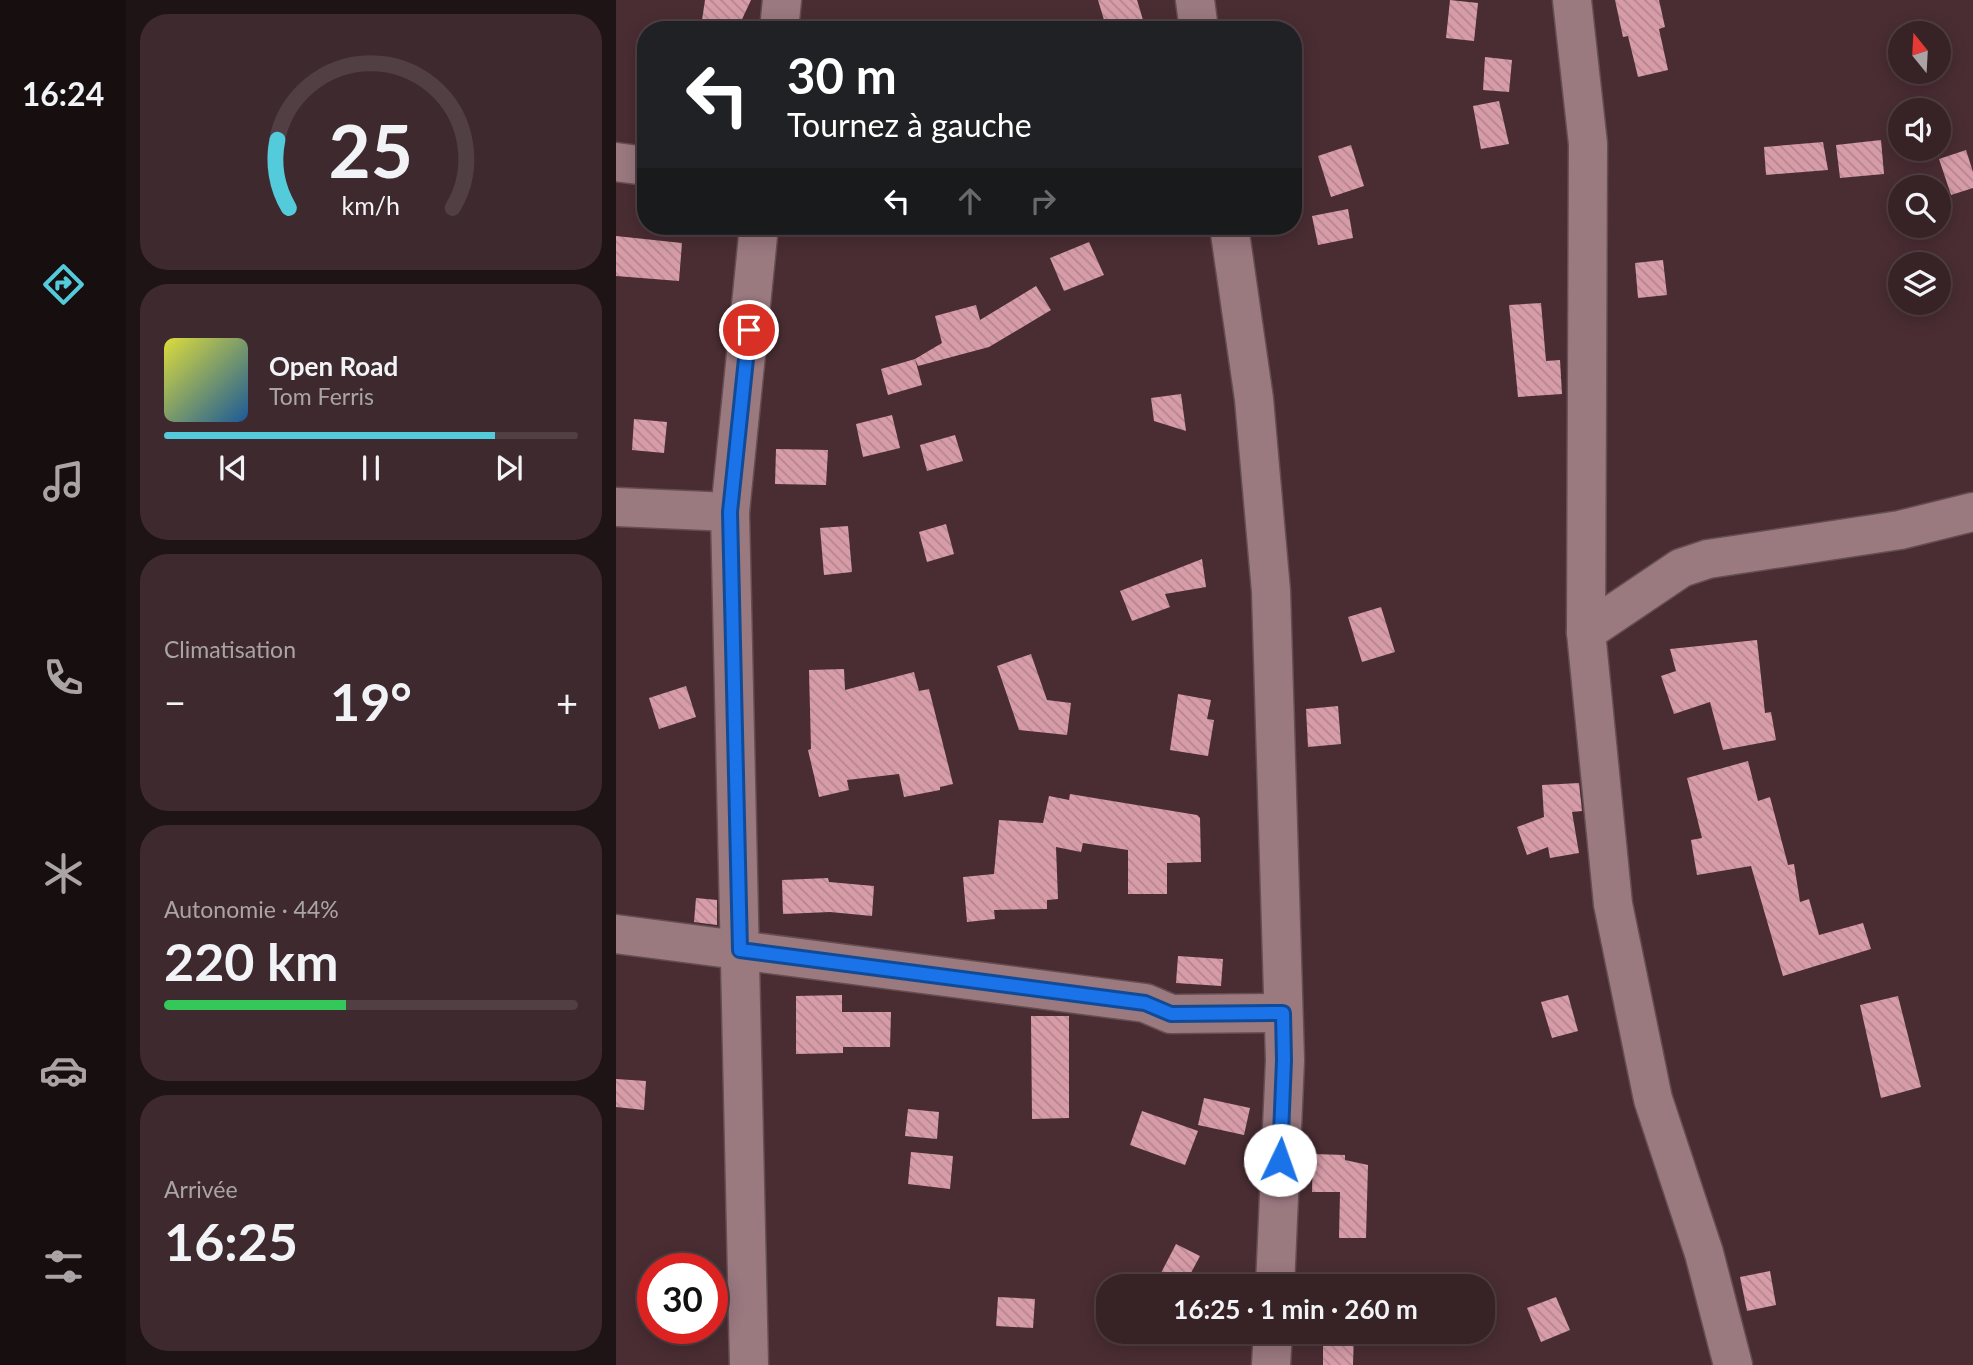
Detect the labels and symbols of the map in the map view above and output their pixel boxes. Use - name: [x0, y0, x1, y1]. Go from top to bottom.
- north arrow: [1888, 21, 1951, 84]
- pin: [719, 300, 779, 360]
- position arrow: [1243, 1123, 1317, 1197]
- speed limit sign: 30: [637, 1253, 728, 1344]

